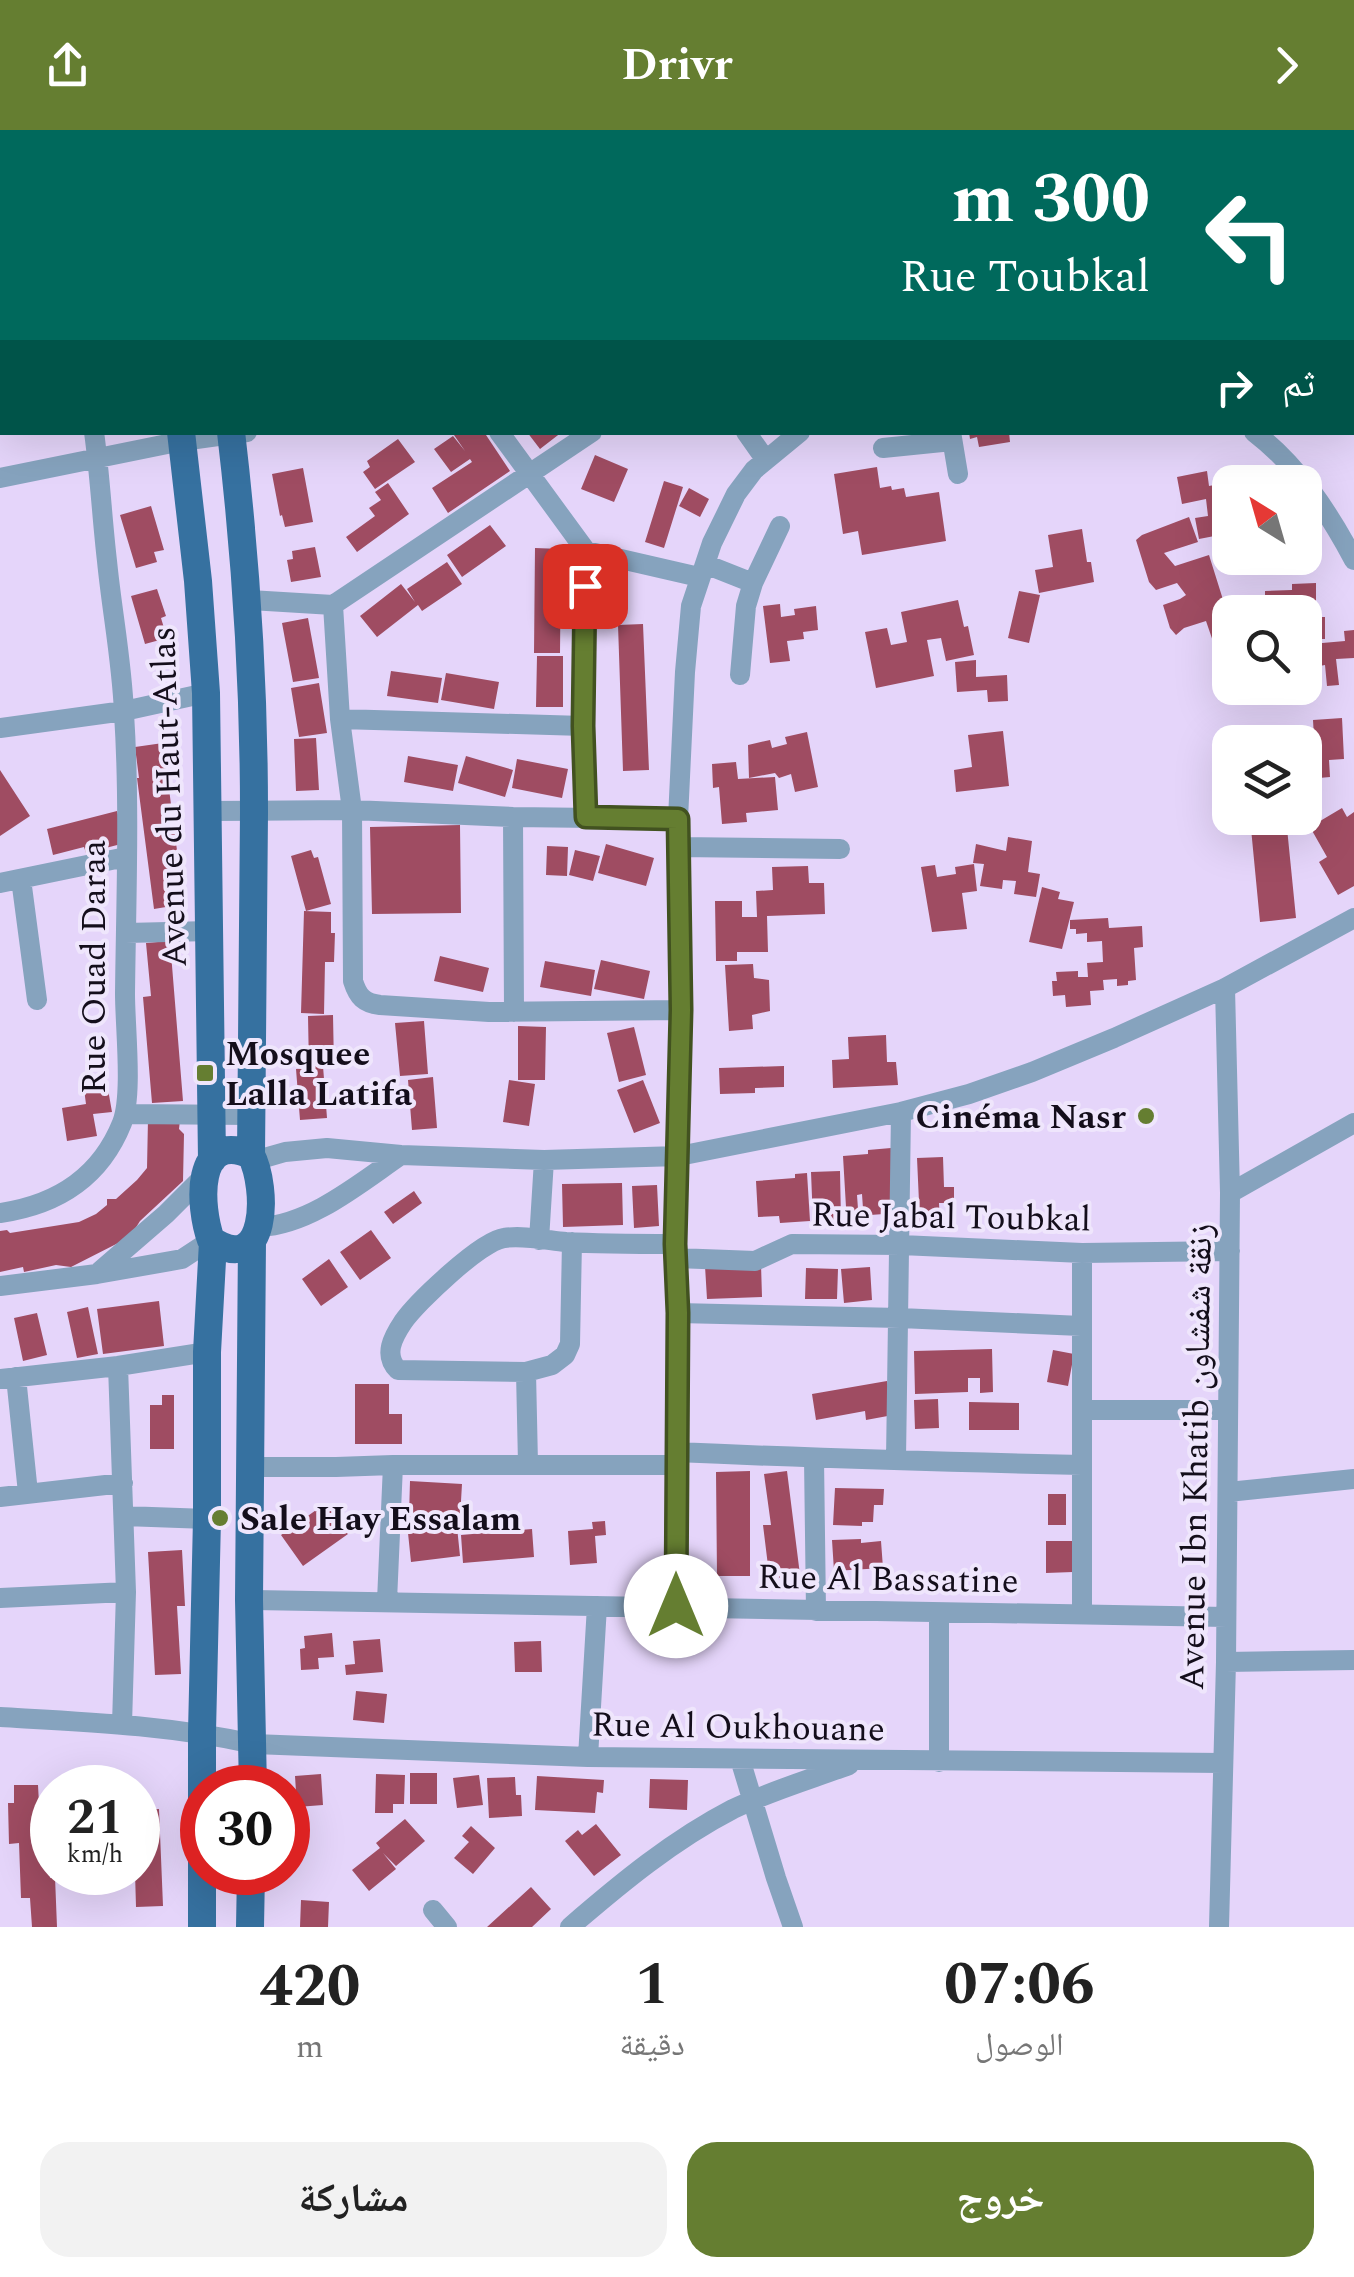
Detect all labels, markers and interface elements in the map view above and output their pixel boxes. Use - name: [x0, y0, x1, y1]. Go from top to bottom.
- text: Drivr: [621, 31, 733, 100]
- icon: share: [40, 38, 95, 93]
- icon: forward: [1259, 38, 1314, 93]
- text: 300 m: [952, 147, 1150, 253]
- icon: left: [1185, 170, 1315, 300]
- text: Rue Toubkal: [900, 243, 1150, 312]
- text: ثم: [1282, 356, 1315, 414]
- icon: right: [1207, 360, 1262, 415]
- north arrow: [1212, 465, 1322, 575]
- map controls: [1212, 465, 1322, 835]
- pin: [543, 544, 628, 629]
- icon: arrive: [558, 559, 613, 614]
- button: search: [1212, 595, 1322, 705]
- street label: Avenue du Haut-Atlas: [137, 626, 202, 968]
- button: layers: [1212, 725, 1322, 835]
- street label: Rue Ouad Daraa: [68, 840, 121, 1094]
- place label: Mosquee Lalla Latifa: [225, 1028, 412, 1121]
- marker: Mosquee Lalla Latifa: [194, 1062, 216, 1084]
- place label: Cinéma Nasr: [916, 1091, 1126, 1144]
- marker: Cinéma Nasr: [1135, 1105, 1157, 1127]
- street label: Rue Jabal Toubkal: [811, 1189, 1091, 1246]
- street label: Avenue Ibn Khatib زنقة شفشاون: [1166, 1223, 1227, 1691]
- place label: Sale Hay Essalam: [240, 1493, 521, 1546]
- marker: Sale Hay Essalam: [209, 1507, 231, 1529]
- street label: Rue Al Bassatine: [757, 1551, 1019, 1608]
- position arrow: [624, 1554, 728, 1658]
- street label: Rue Al Oukhouane: [591, 1698, 885, 1757]
- speed limit sign: 30: [180, 1765, 310, 1895]
- text: 21: [67, 1780, 123, 1856]
- text: km/h: [67, 1836, 123, 1874]
- text: 1: [635, 1939, 669, 2031]
- text: 07:06: [944, 1939, 1095, 2031]
- text: 420: [259, 1941, 360, 2033]
- text: دقيقة: [620, 2021, 685, 2070]
- text: الوصول: [975, 2021, 1064, 2070]
- text: m: [296, 2023, 324, 2072]
- button: مشاركة: [40, 2142, 667, 2257]
- button: خروج: [687, 2142, 1314, 2257]

